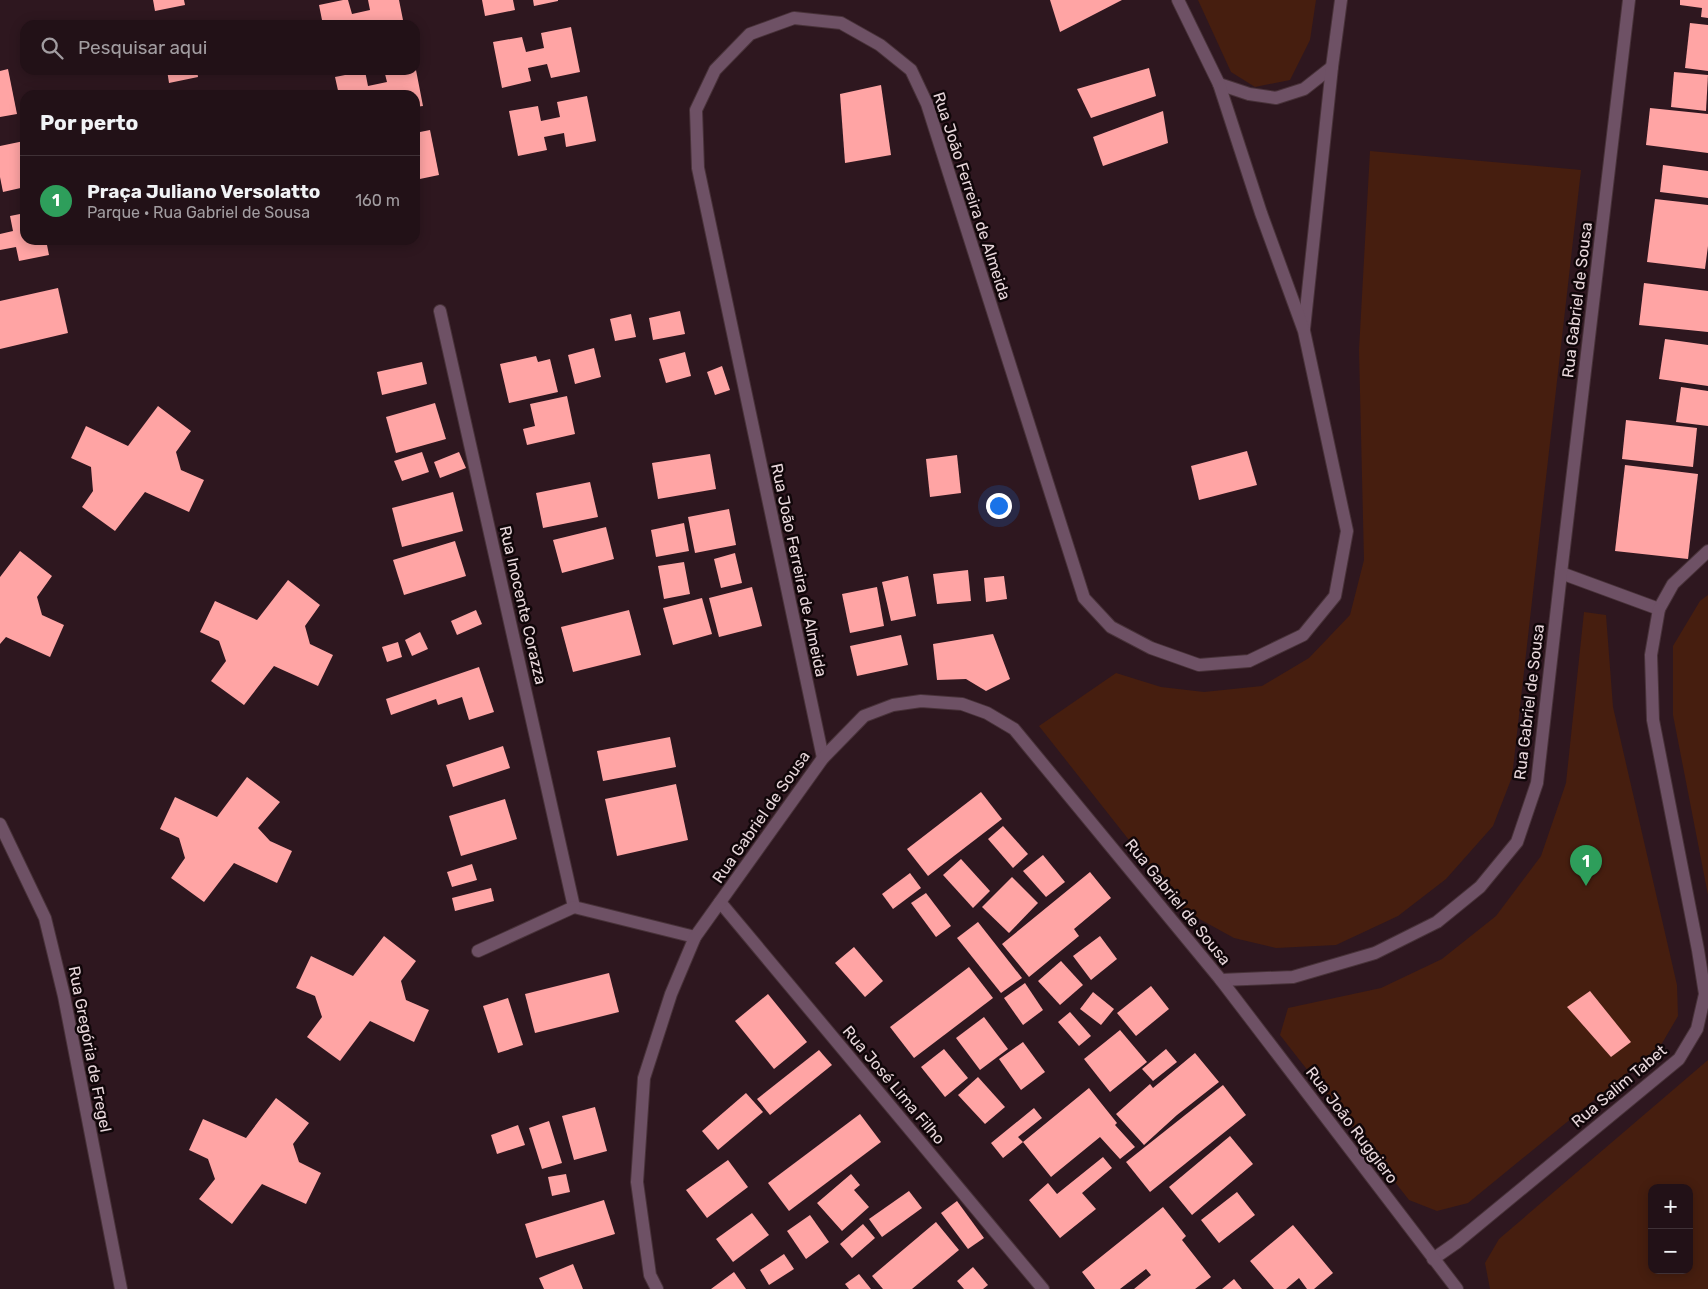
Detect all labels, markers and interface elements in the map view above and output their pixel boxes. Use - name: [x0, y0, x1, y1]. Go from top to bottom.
- search box: [20, 20, 420, 75]
- icon: search: [38, 34, 66, 62]
- text: Pesquisar aqui: [78, 36, 207, 59]
- street label: Rua João Ferreira de Almeida: [929, 89, 1015, 303]
- text: Por perto: [40, 110, 138, 135]
- text: Praça Juliano Versolatto: [87, 180, 320, 203]
- text: 1: [52, 191, 60, 210]
- text: 160 m: [355, 191, 400, 210]
- text: Parque · Rua Gabriel de Sousa: [87, 203, 310, 222]
- street label: Rua Gabriel de Sousa: [1558, 221, 1596, 379]
- street label: Rua João Ferreira de Almeida: [767, 462, 831, 678]
- your location: [986, 493, 1012, 519]
- street label: Rua Inocente Corazza: [495, 524, 551, 686]
- street label: Rua Gabriel de Sousa: [1510, 623, 1548, 781]
- street label: Rua Gabriel de Sousa: [708, 747, 814, 887]
- street label: Rua Gabriel de Sousa: [1121, 835, 1235, 969]
- pin: 1: [1570, 845, 1602, 886]
- street label: Rua Gregória de Fregel: [65, 964, 115, 1134]
- street label: Rua José Lima Filho: [839, 1022, 949, 1148]
- street label: Rua Salim Tabet: [1568, 1041, 1670, 1131]
- street label: Rua João Ruggiero: [1302, 1063, 1402, 1187]
- map controls: [1648, 1184, 1693, 1274]
- button: +: [1648, 1184, 1693, 1229]
- button: −: [1648, 1229, 1693, 1274]

